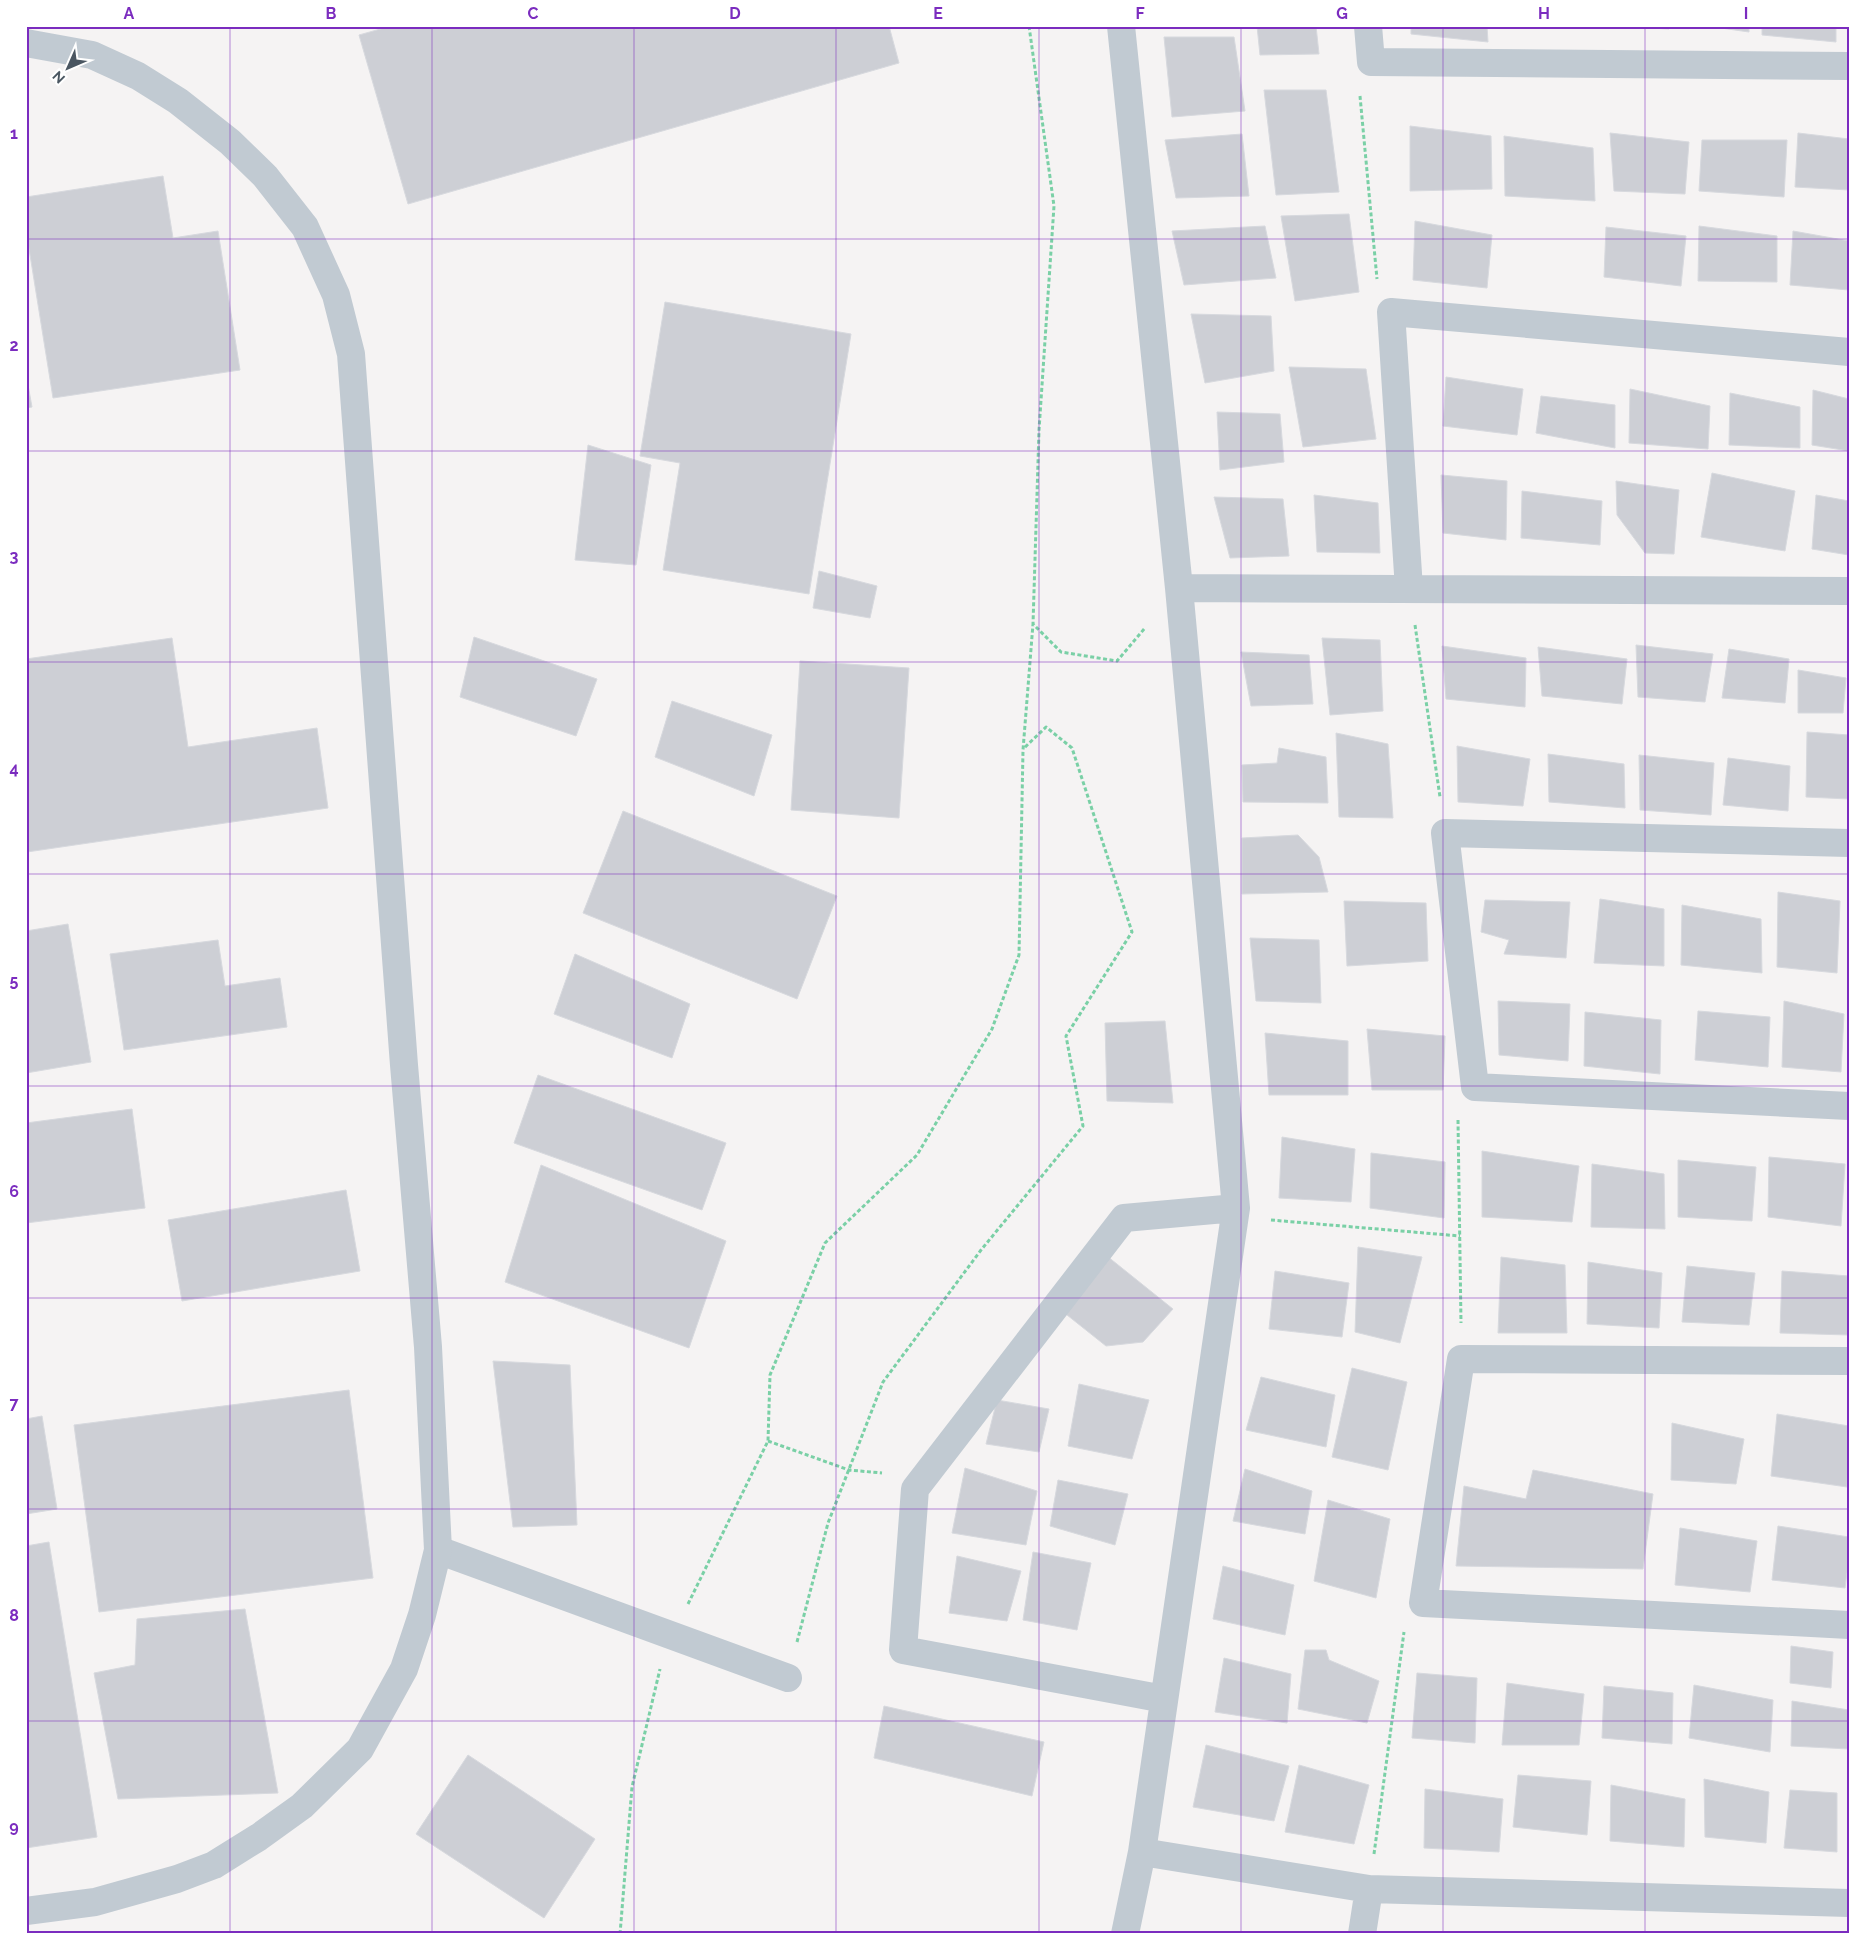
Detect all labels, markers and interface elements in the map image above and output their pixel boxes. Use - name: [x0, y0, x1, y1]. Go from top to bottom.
- text: A: [124, 4, 135, 23]
- text: B: [326, 4, 337, 23]
- text: C: [528, 4, 539, 23]
- text: D: [729, 4, 741, 23]
- text: E: [933, 4, 943, 23]
- text: F: [1135, 4, 1145, 23]
- text: G: [1336, 4, 1348, 23]
- text: H: [1538, 4, 1550, 23]
- text: I: [1744, 4, 1748, 23]
- north arrow: [42, 42, 92, 92]
- text: N: [49, 68, 68, 87]
- text: 1: [10, 124, 18, 143]
- text: 2: [9, 336, 19, 355]
- text: 3: [10, 547, 19, 566]
- text: 4: [9, 759, 19, 778]
- text: 5: [10, 971, 19, 990]
- text: 6: [9, 1182, 19, 1201]
- text: 7: [10, 1394, 19, 1413]
- text: 8: [9, 1606, 19, 1625]
- text: 9: [9, 1817, 19, 1836]

